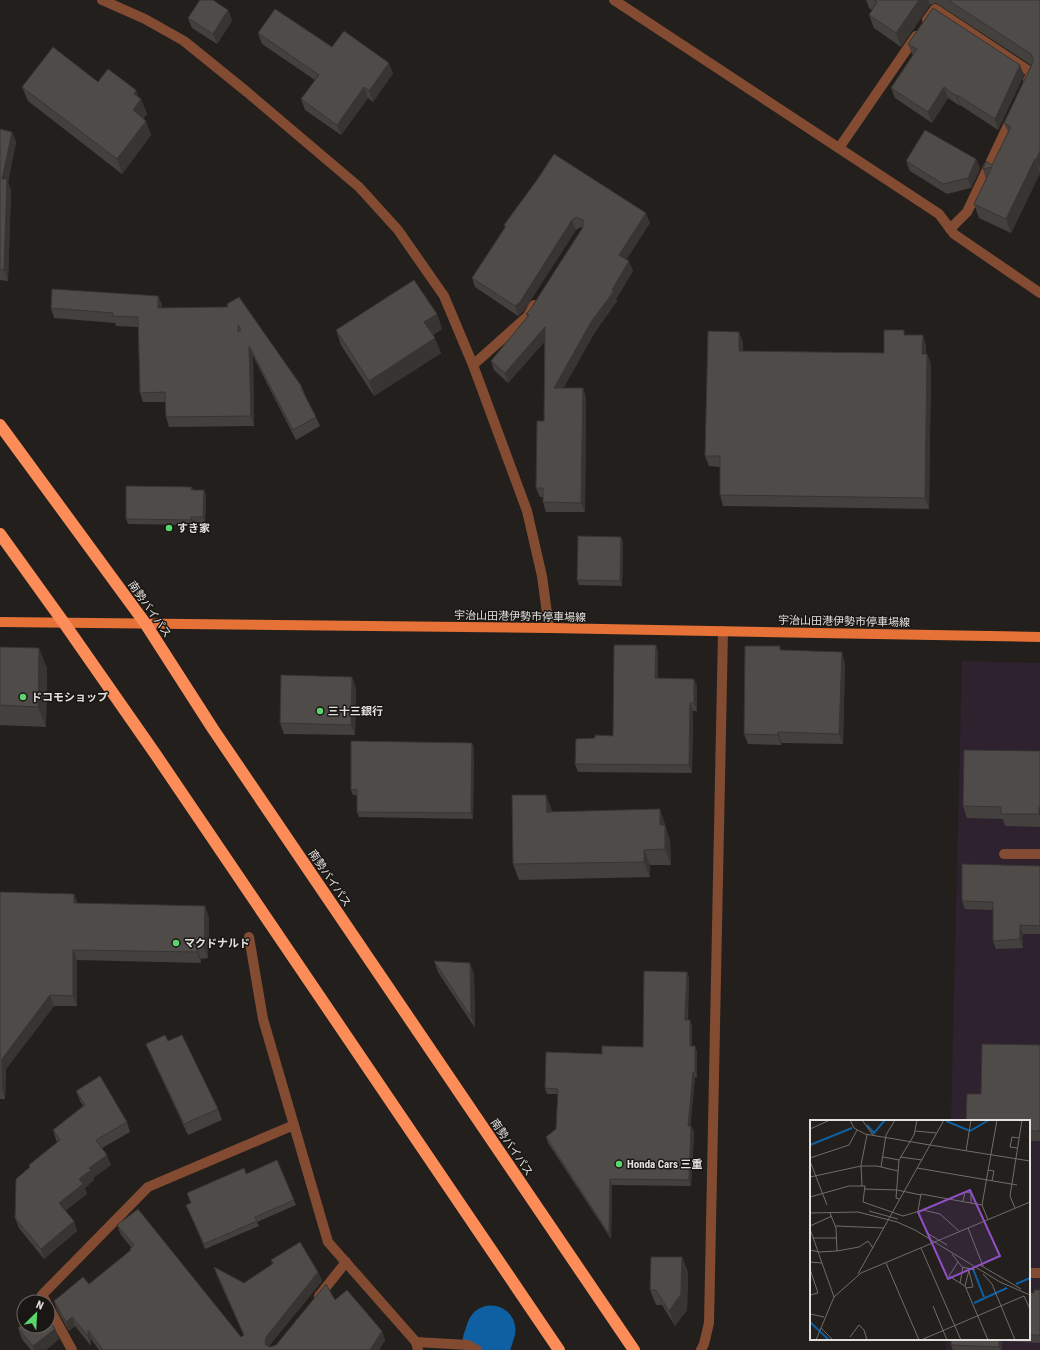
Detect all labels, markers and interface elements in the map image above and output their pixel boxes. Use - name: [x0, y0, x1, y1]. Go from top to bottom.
- place label: すき家: [177, 522, 210, 535]
- marker: すき家: [164, 523, 174, 533]
- street label: 南勢バイパス: [125, 579, 174, 640]
- street label: 宇治山田港伊勢市停車場線: [454, 609, 586, 624]
- street label: 宇治山田港伊勢市停車場線: [778, 614, 910, 629]
- place label: ドコモショップ: [31, 691, 108, 704]
- marker: ドコモショップ: [18, 692, 28, 702]
- place label: 三十三銀行: [328, 705, 383, 718]
- marker: 三十三銀行: [315, 706, 325, 716]
- street label: 南勢バイパス: [306, 847, 353, 909]
- place label: マクドナルド: [184, 937, 250, 950]
- marker: マクドナルド: [171, 938, 181, 948]
- street label: 南勢バイパス: [488, 1116, 535, 1178]
- inset map: [810, 1120, 1030, 1340]
- place label: Honda Cars 三重: [627, 1158, 702, 1171]
- marker: Honda Cars 三重: [614, 1159, 624, 1169]
- north arrow: [16, 1294, 56, 1334]
- text: N: [34, 1298, 46, 1313]

